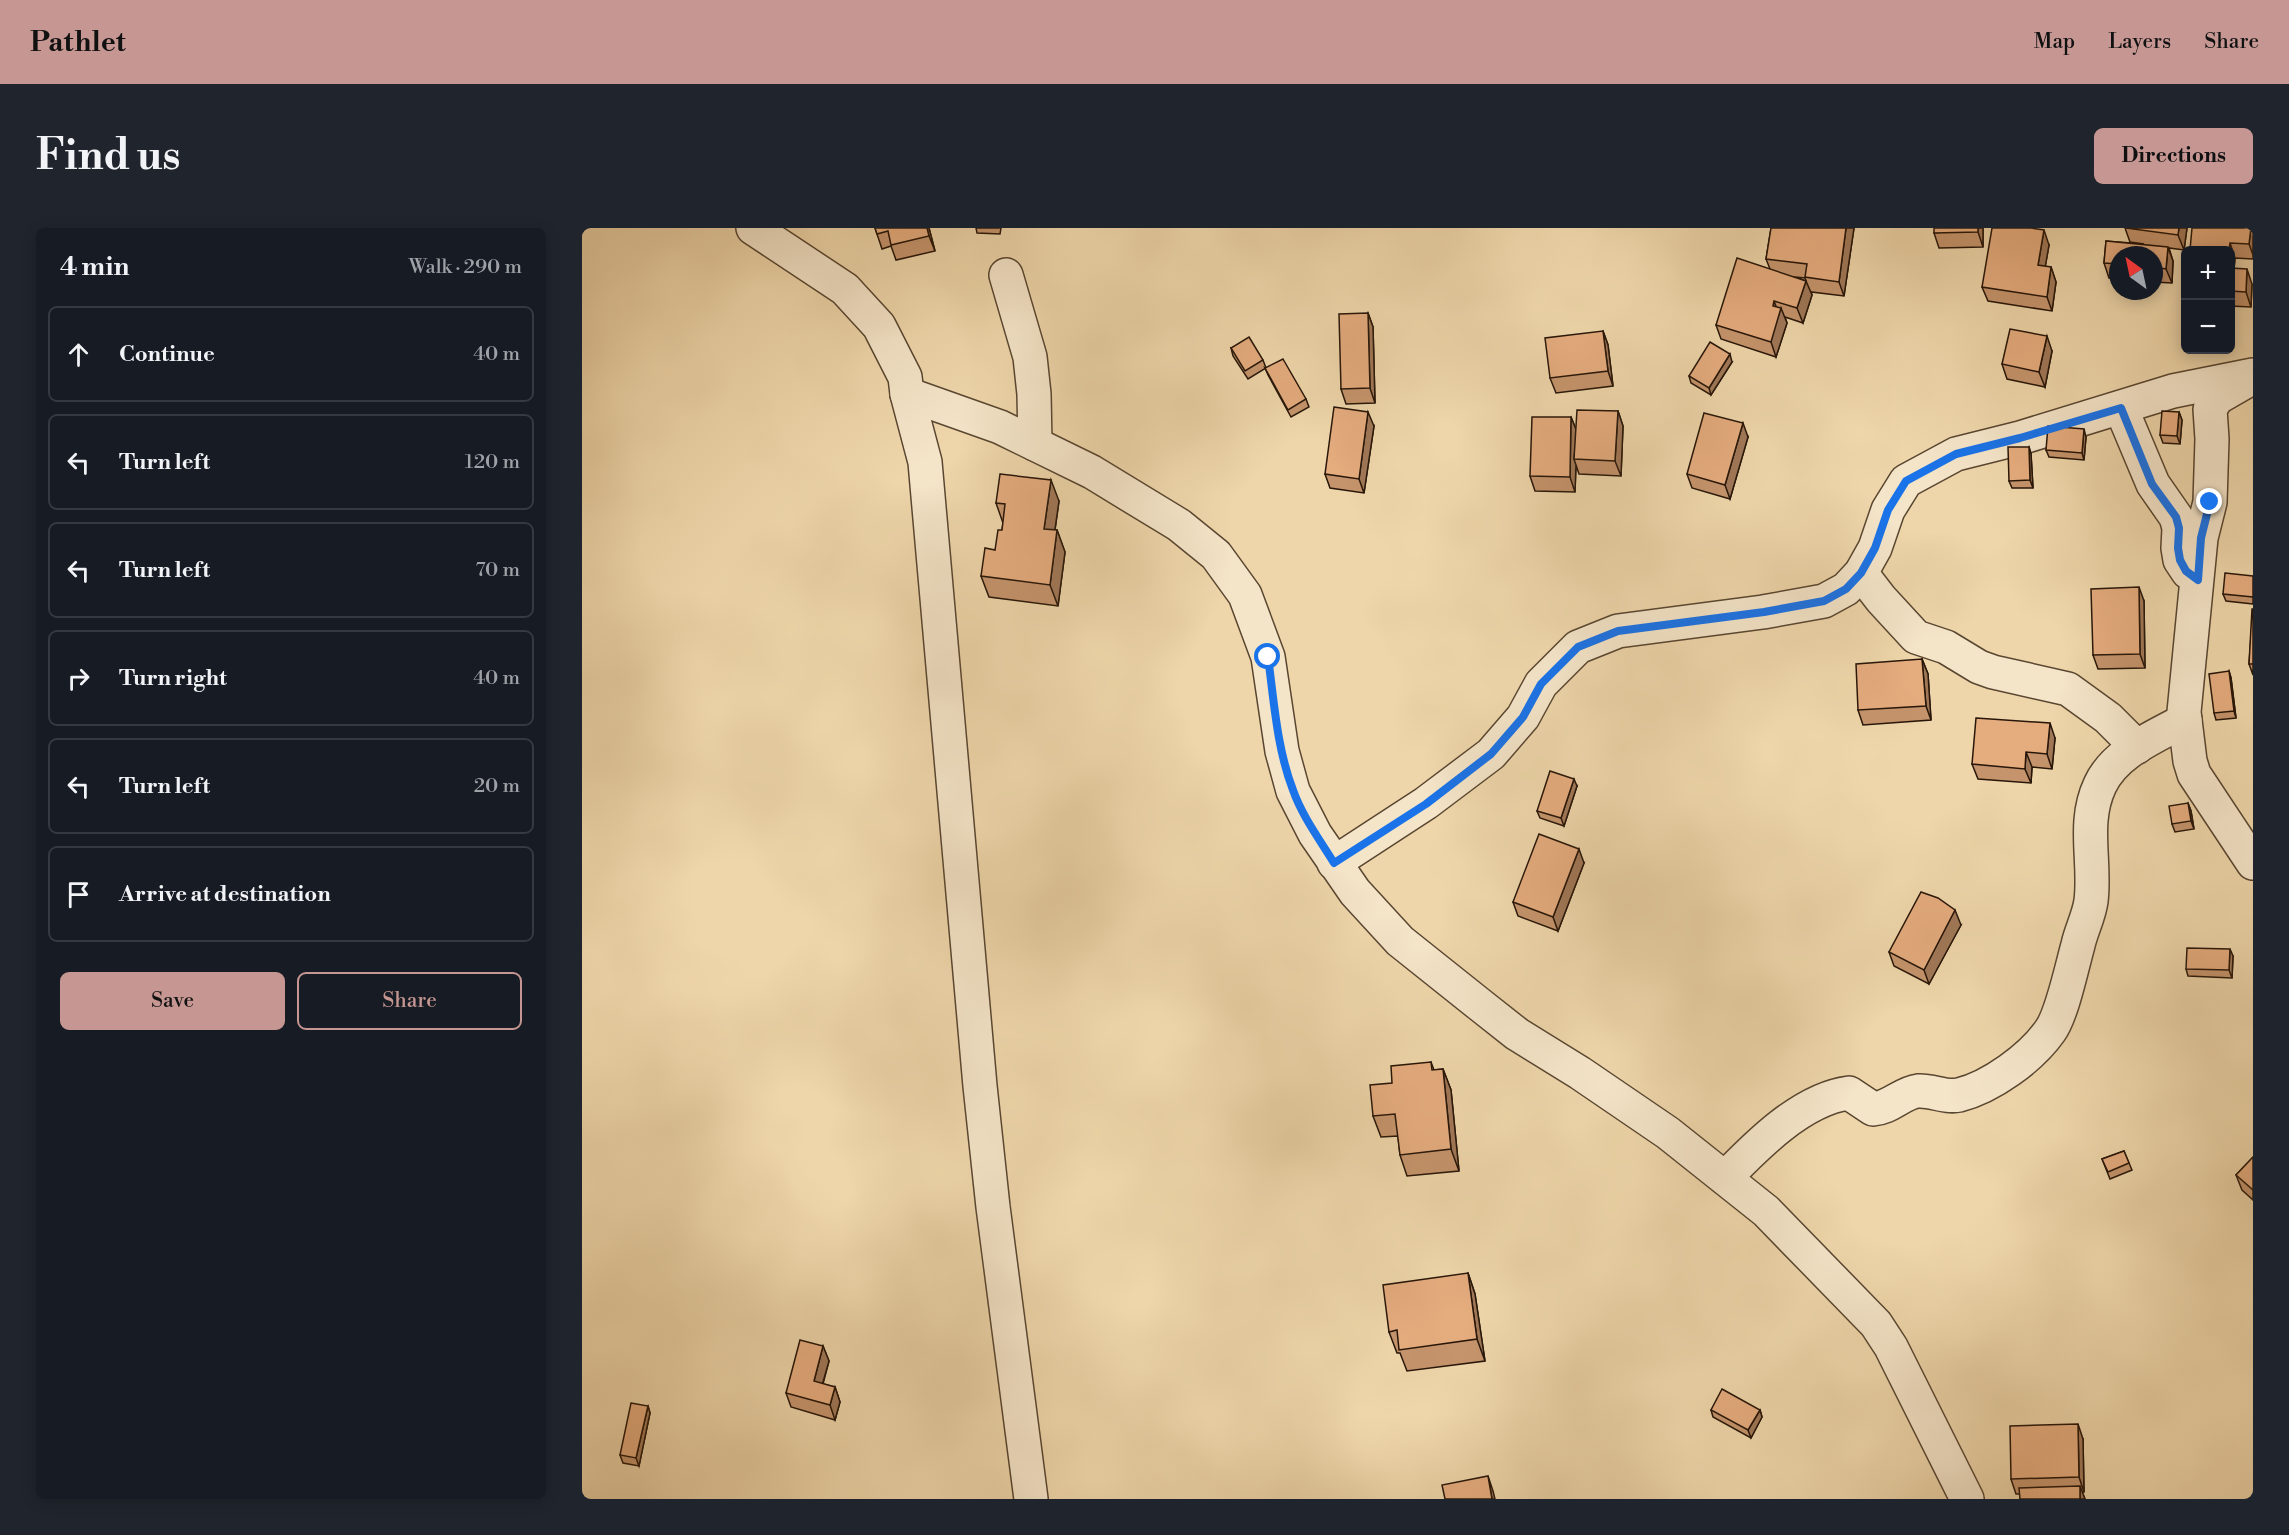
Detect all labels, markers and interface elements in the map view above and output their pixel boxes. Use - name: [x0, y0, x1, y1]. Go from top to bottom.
- text: Pathlet: [30, 25, 126, 60]
- text: Map: [2034, 29, 2075, 55]
- text: Layers: [2108, 29, 2171, 55]
- text: Share: [2204, 29, 2259, 55]
- button: Directions: [2094, 128, 2253, 184]
- text: Find us: [36, 130, 180, 183]
- north arrow: [2109, 246, 2163, 300]
- map controls: [2181, 246, 2235, 354]
- button: +: [2181, 246, 2235, 300]
- text: 4 min: [60, 251, 130, 283]
- text: Walk · 290 m: [409, 255, 522, 280]
- button: −: [2181, 300, 2235, 354]
- icon: ahead: [62, 338, 95, 371]
- text: Continue: [119, 341, 215, 368]
- text: 40 m: [473, 342, 520, 367]
- icon: left: [62, 446, 95, 479]
- text: Turn left: [119, 449, 210, 476]
- text: 120 m: [465, 450, 520, 475]
- route end: [2196, 488, 2222, 514]
- icon: left: [62, 554, 95, 587]
- text: Turn left: [119, 557, 210, 584]
- text: 70 m: [476, 558, 520, 583]
- route start: [1254, 643, 1280, 669]
- icon: right: [62, 662, 95, 695]
- text: Turn right: [119, 665, 227, 692]
- text: 40 m: [473, 666, 520, 691]
- icon: left: [62, 770, 95, 803]
- text: Turn left: [119, 773, 210, 800]
- text: 20 m: [474, 774, 520, 799]
- icon: arrive: [62, 878, 95, 911]
- text: Arrive at destination: [119, 881, 331, 908]
- button: Save: [60, 972, 285, 1030]
- button: Share: [297, 972, 522, 1030]

